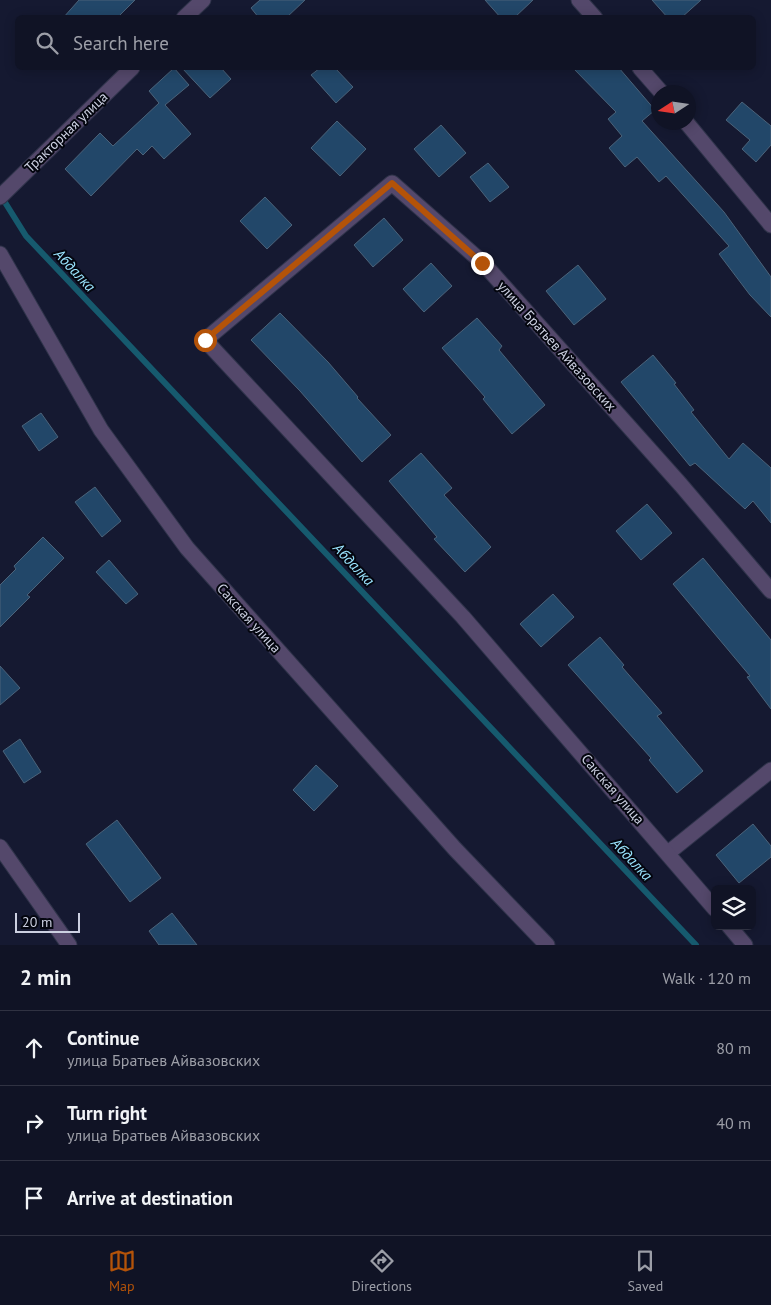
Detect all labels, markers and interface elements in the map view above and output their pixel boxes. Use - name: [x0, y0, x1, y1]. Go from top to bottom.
- search box: [15, 15, 756, 70]
- icon: search: [33, 29, 61, 57]
- text: Search here: [73, 31, 169, 55]
- north arrow: [651, 85, 696, 130]
- street label: Тракторная улица: [21, 88, 111, 176]
- water label: Абдалка: [50, 244, 100, 296]
- route end: [471, 252, 494, 275]
- street label: улица Братьев Айвазовских: [494, 277, 620, 415]
- route start: [194, 329, 217, 352]
- water label: Абдалка: [329, 538, 379, 590]
- street label: Сакская улица: [213, 579, 285, 657]
- street label: Сакская улица: [578, 750, 649, 828]
- water label: Абдалка: [607, 833, 657, 885]
- map controls: [711, 885, 756, 930]
- button: layers: [711, 885, 756, 930]
- scale bar: [15, 910, 80, 933]
- text: 20 m: [22, 913, 52, 931]
- text: 2 min: [20, 964, 71, 991]
- text: Walk · 120 m: [662, 968, 751, 988]
- text: Continue: [67, 1026, 139, 1050]
- icon: ahead: [20, 1034, 48, 1062]
- text: 80 m: [716, 1038, 751, 1058]
- text: улица Братьев Айвазовских: [67, 1050, 260, 1070]
- text: Turn right: [67, 1101, 147, 1125]
- icon: right: [20, 1109, 48, 1137]
- text: 40 m: [716, 1113, 751, 1133]
- text: улица Братьев Айвазовских: [67, 1125, 260, 1145]
- icon: arrive: [20, 1184, 48, 1212]
- text: Arrive at destination: [67, 1186, 233, 1210]
- tab: Map: [108, 1247, 136, 1295]
- tab: Directions: [351, 1247, 412, 1295]
- tab: Saved: [628, 1247, 663, 1295]

